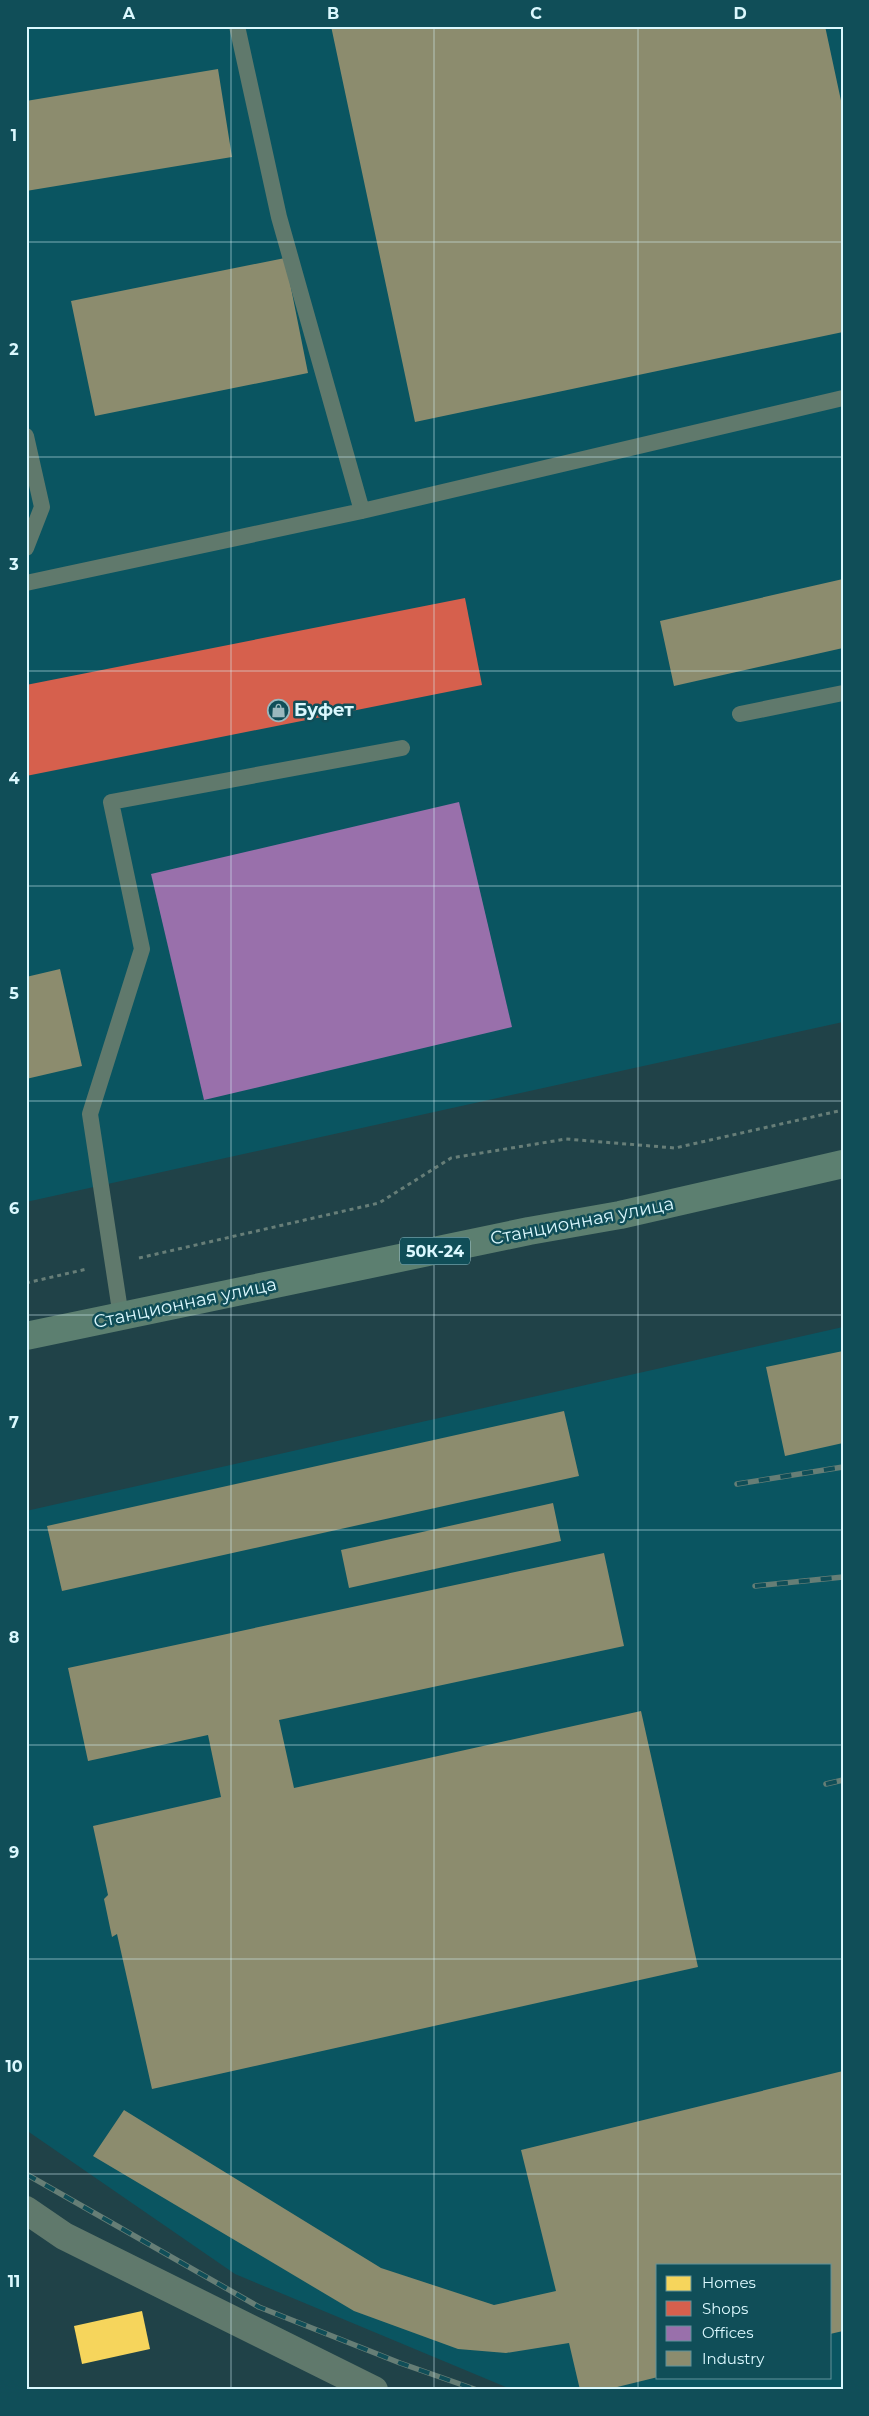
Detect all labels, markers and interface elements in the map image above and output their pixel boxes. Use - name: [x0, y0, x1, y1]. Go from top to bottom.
- text: A: [122, 4, 136, 23]
- text: B: [327, 4, 339, 23]
- text: C: [530, 4, 542, 23]
- text: D: [733, 4, 747, 23]
- text: 1: [11, 126, 17, 145]
- text: 2: [9, 340, 19, 359]
- text: 3: [8, 555, 19, 574]
- shop icon: Буфет: [266, 698, 290, 722]
- place label: Буфет: [294, 699, 354, 721]
- text: 4: [8, 769, 20, 788]
- text: 5: [9, 984, 19, 1003]
- street label: Станционная улица: [488, 1192, 676, 1250]
- text: 6: [9, 1199, 19, 1218]
- road number: 50К-24: [400, 1238, 470, 1264]
- street label: Станционная улица: [91, 1273, 279, 1333]
- text: 7: [9, 1413, 19, 1432]
- text: 8: [9, 1628, 19, 1647]
- text: 9: [9, 1843, 19, 1862]
- text: 10: [5, 2057, 23, 2076]
- legend: [656, 2264, 832, 2378]
- text: 11: [8, 2272, 20, 2291]
- text: Homes: [702, 2273, 756, 2292]
- text: Shops: [702, 2299, 748, 2318]
- text: Offices: [702, 2323, 754, 2342]
- text: Industry: [702, 2349, 765, 2368]

